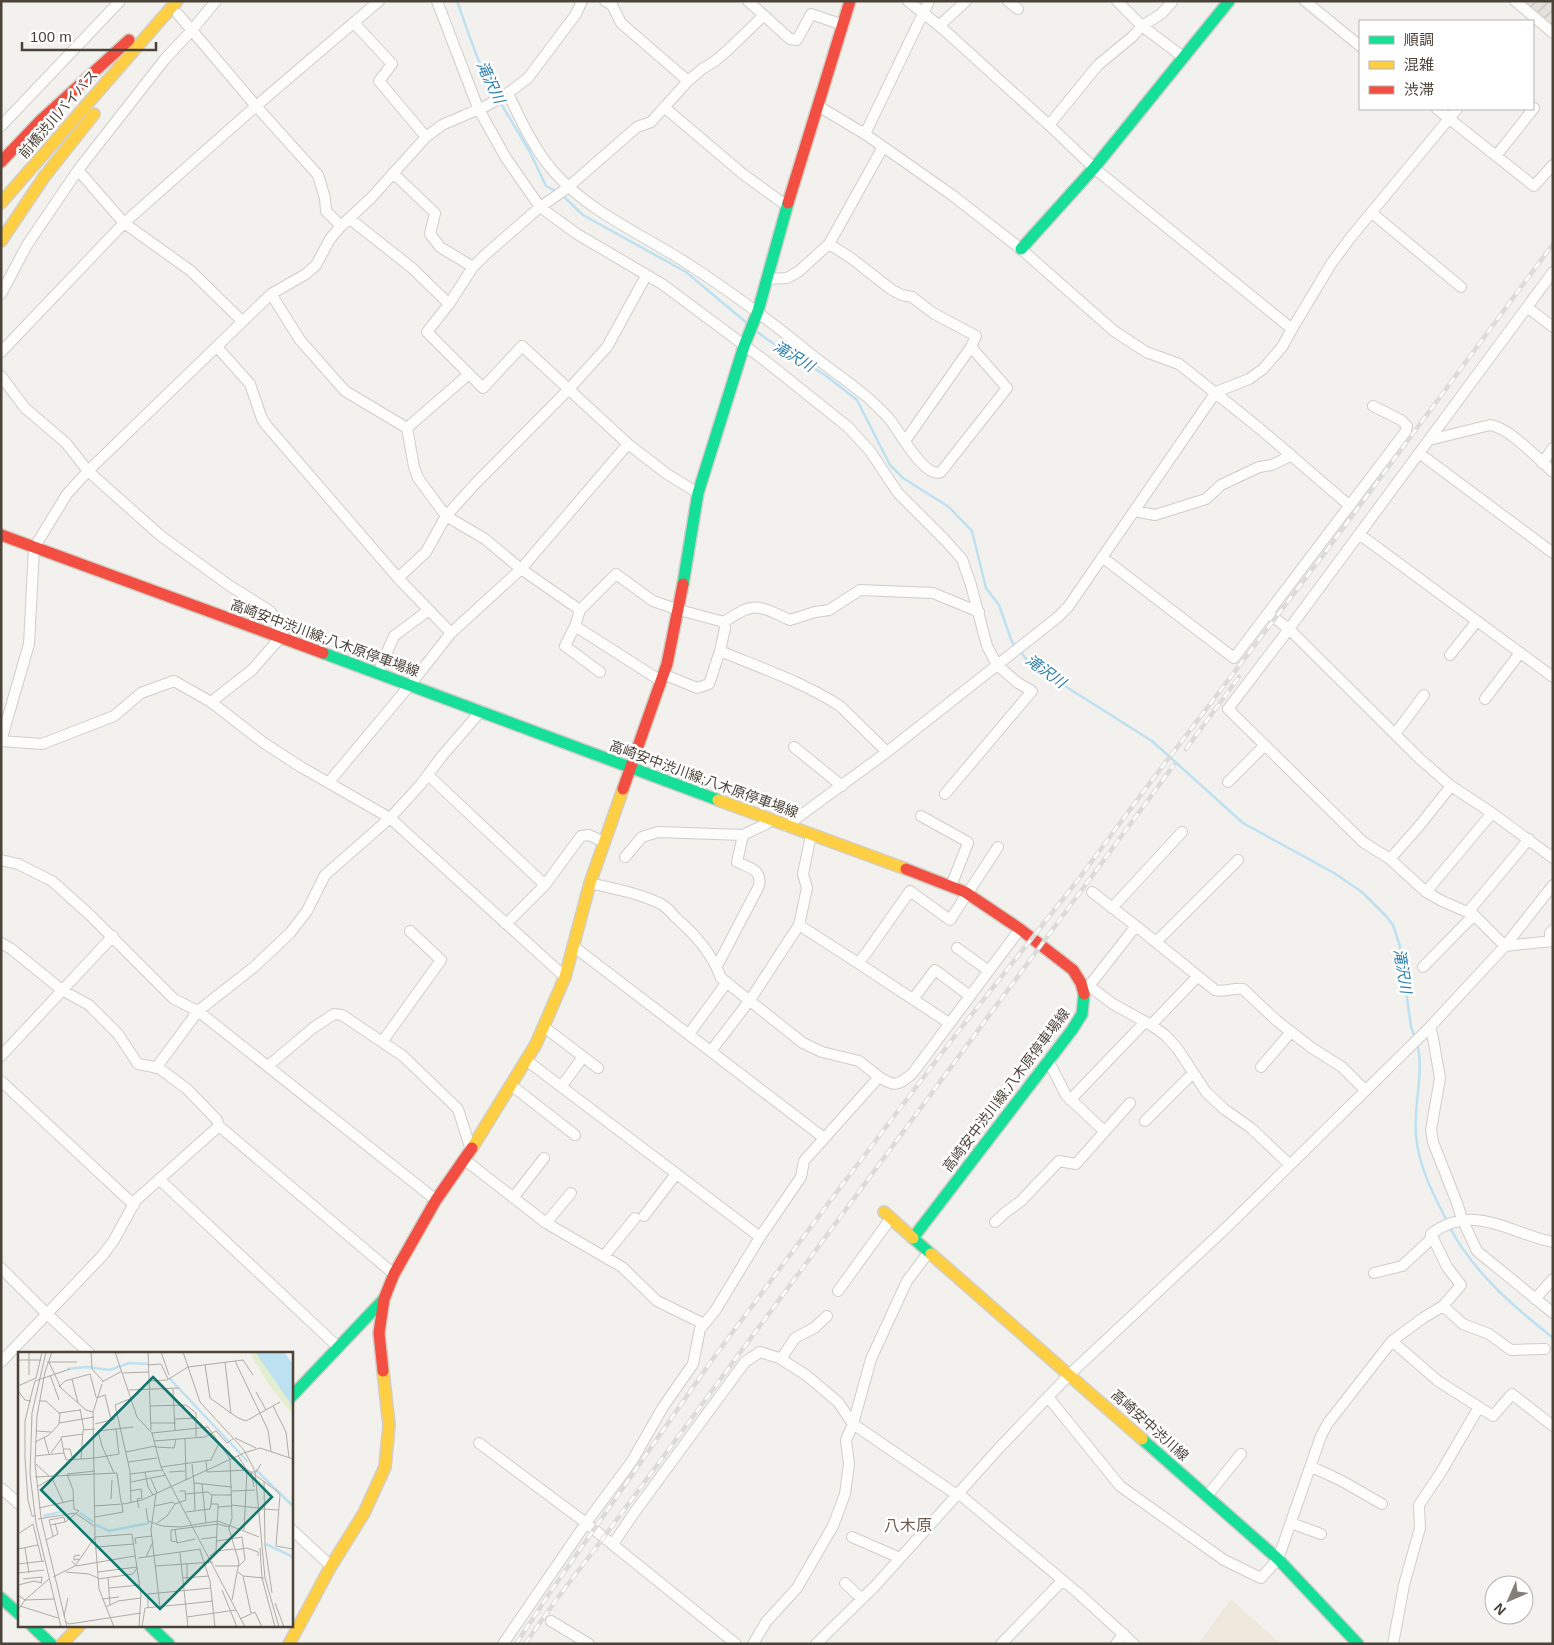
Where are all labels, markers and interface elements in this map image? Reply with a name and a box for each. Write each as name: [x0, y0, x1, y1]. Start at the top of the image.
scale bar: [22, 20, 156, 52]
legend: [1359, 20, 1534, 110]
text: 100 m: [30, 28, 72, 45]
text: 順調: [1404, 31, 1434, 48]
text: 混雑: [1404, 56, 1434, 73]
water label: 滝沢川: [474, 58, 509, 108]
street label: 前橋渋川バイパス: [15, 67, 101, 161]
text: 渋滞: [1404, 81, 1434, 98]
water label: 滝沢川: [770, 337, 819, 376]
street label: 高崎安中渋川線;八木原停車場線: [228, 596, 422, 680]
water label: 滝沢川: [1023, 651, 1071, 692]
street label: 高崎安中渋川線;八木原停車場線: [607, 737, 801, 821]
water label: 滝沢川: [1391, 947, 1415, 997]
street label: 高崎安中渋川線;八木原停車場線: [939, 1005, 1073, 1175]
inset map: [18, 1352, 292, 1628]
street label: 高崎安中渋川線: [1108, 1386, 1192, 1464]
district label: 八木原: [884, 1517, 932, 1534]
north arrow: [1484, 1575, 1534, 1625]
text: N: [1491, 1600, 1509, 1618]

